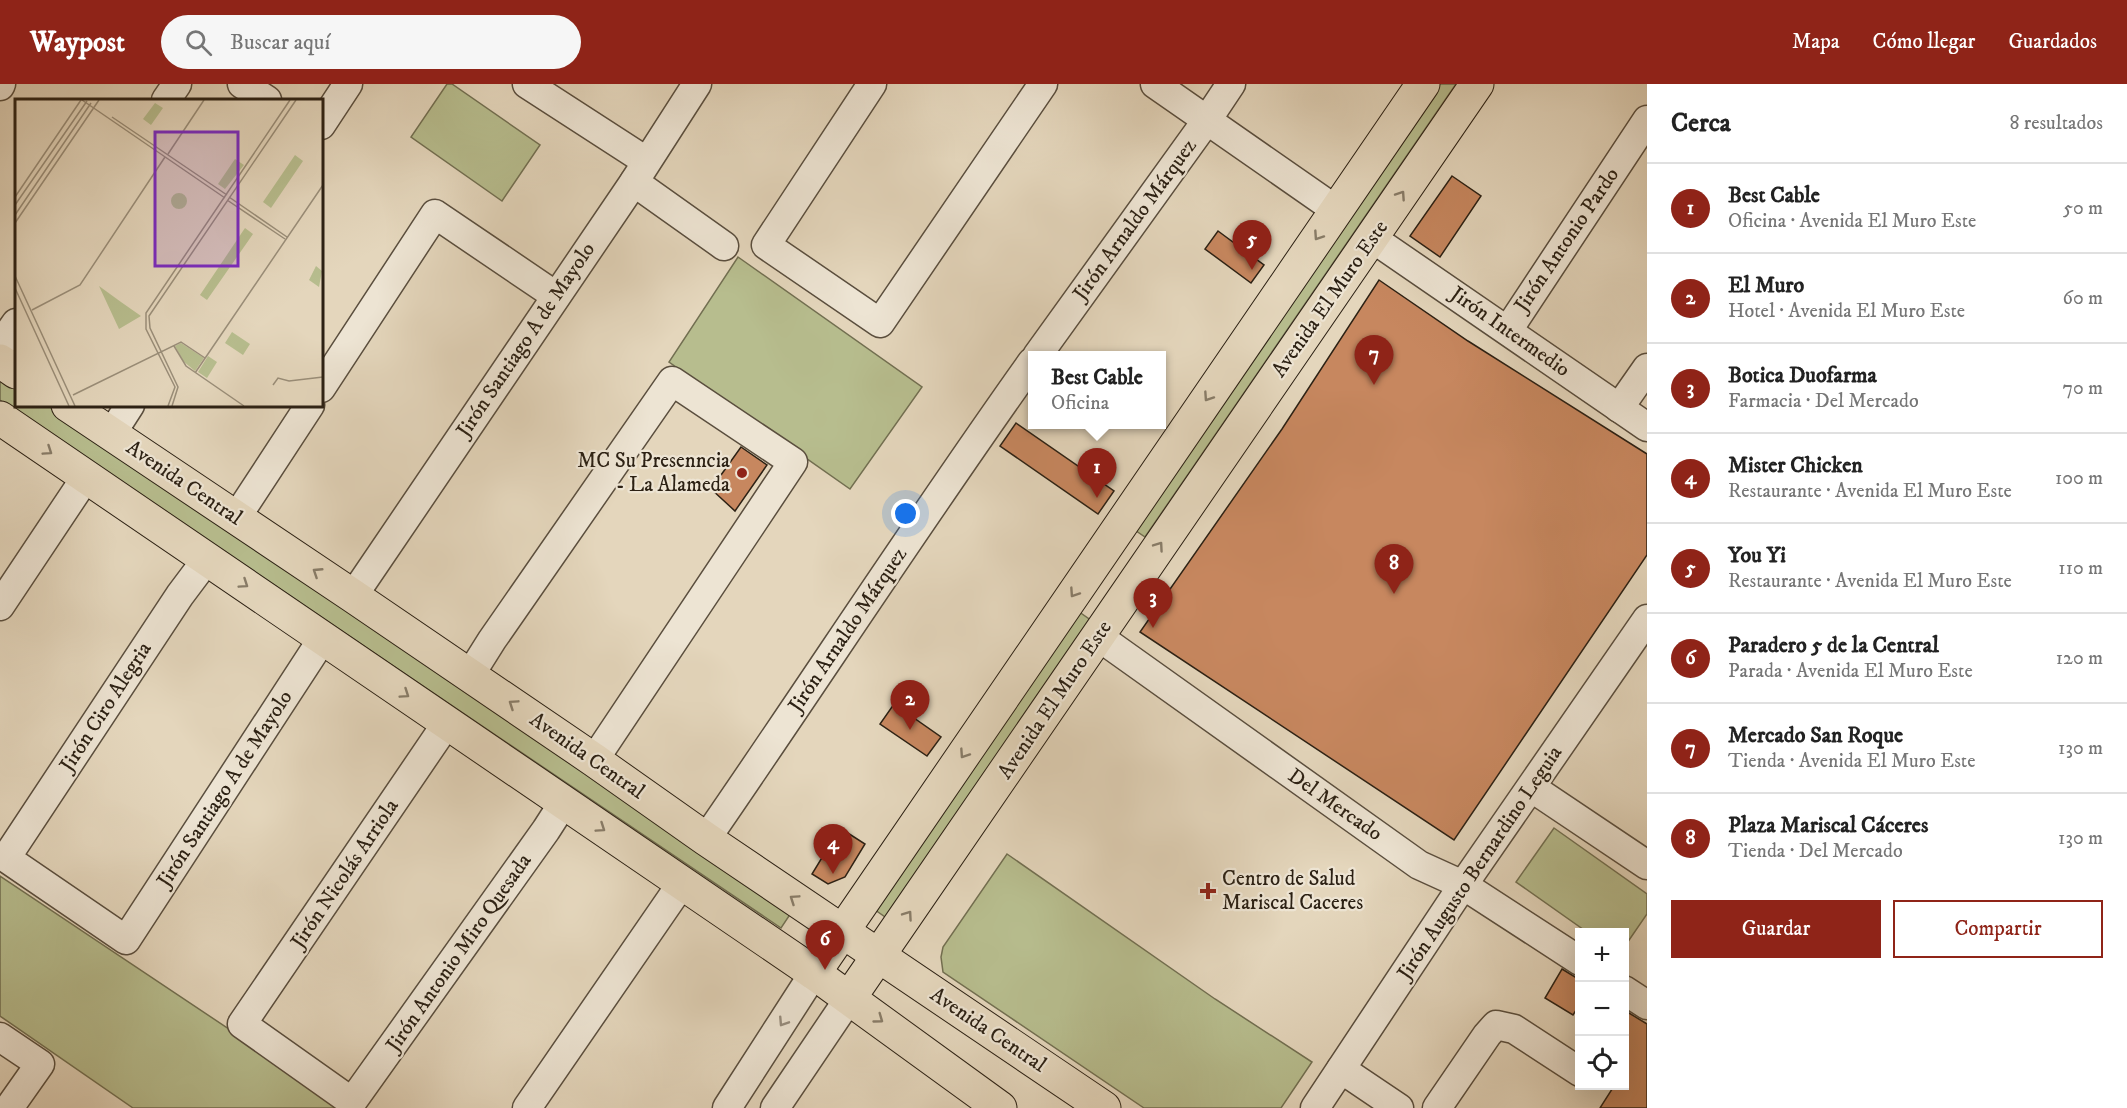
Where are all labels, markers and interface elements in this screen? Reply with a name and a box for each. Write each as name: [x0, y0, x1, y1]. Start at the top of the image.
search box: [161, 15, 581, 69]
text: Waypost: [30, 25, 125, 60]
icon: search: [182, 26, 215, 59]
text: Buscar aquí: [230, 29, 330, 56]
text: Mapa: [1792, 29, 1840, 55]
text: Cómo llegar: [1873, 29, 1975, 55]
text: Guardados: [2008, 29, 2097, 55]
inset map: [15, 99, 322, 406]
text: Cerca: [1671, 107, 1731, 140]
text: 8 resultados: [2009, 111, 2103, 136]
street label: Jirón Arnaldo Márquez: [1066, 134, 1202, 308]
street label: Jirón Antonio Pardo: [1508, 163, 1625, 319]
text: Best Cable: [1728, 182, 1820, 209]
one-way arrow: [1394, 191, 1405, 202]
text: 1: [1687, 196, 1694, 221]
text: 50 m: [2063, 196, 2103, 221]
text: Oficina · Avenida El Muro Este: [1728, 209, 1976, 234]
street label: Avenida El Muro Este: [1266, 215, 1394, 383]
pin: 5: [1232, 220, 1272, 270]
one-way arrow: [1314, 229, 1325, 240]
street label: Jirón Santiago A de Mayolo: [450, 238, 601, 444]
text: El Muro: [1728, 272, 1804, 299]
street label: Jirón Intermedio: [1444, 280, 1575, 383]
text: 2: [1686, 286, 1695, 311]
text: 60 m: [2063, 286, 2103, 311]
text: Hotel · Avenida El Muro Este: [1728, 299, 1965, 324]
pin: 7: [1354, 336, 1394, 385]
popup: [1028, 351, 1166, 429]
text: Botica Duofarma: [1728, 362, 1877, 389]
text: Best Cable: [1051, 364, 1143, 391]
text: 3: [1687, 376, 1694, 401]
text: 70 m: [2062, 376, 2103, 401]
text: Farmacia · Del Mercado: [1728, 389, 1919, 414]
one-way arrow: [1204, 390, 1215, 401]
text: Oficina: [1051, 391, 1109, 416]
street label: Avenida Central: [121, 435, 248, 532]
one-way arrow: [42, 444, 53, 455]
place label: MC Su Presenncia - La Alameda: [577, 448, 730, 498]
pin: 1: [1078, 448, 1116, 498]
text: Mister Chicken: [1728, 452, 1863, 479]
marker: MC Su Presenncia - La Alameda: [735, 466, 749, 480]
text: 4: [1685, 466, 1696, 491]
text: 100 m: [2055, 466, 2103, 491]
text: Restaurante · Avenida El Muro Este: [1728, 479, 2012, 504]
your location: [891, 499, 920, 528]
street label: Jirón Arnaldo Márquez: [782, 542, 913, 719]
one-way arrow: [1152, 542, 1163, 553]
text: You Yi: [1728, 542, 1786, 569]
pin: 8: [1374, 544, 1414, 594]
text: 5: [1686, 556, 1695, 581]
text: 110 m: [2058, 556, 2103, 581]
one-way arrow: [313, 567, 323, 579]
text: Restaurante · Avenida El Muro Este: [1728, 569, 2012, 594]
one-way arrow: [237, 577, 248, 588]
pin: 3: [1134, 578, 1172, 628]
one-way arrow: [1070, 586, 1081, 597]
street label: Avenida El Muro Este: [992, 616, 1118, 784]
text: Paradero 5 de la Central: [1728, 632, 1939, 659]
street label: Jirón Ciro Alegria: [53, 637, 158, 778]
text: 6: [1685, 646, 1696, 671]
text: 120 m: [2056, 646, 2103, 671]
text: Parada · Avenida El Muro Este: [1728, 659, 1973, 684]
pin: 2: [890, 680, 930, 730]
street label: Jirón Santiago A de Mayolo: [150, 686, 298, 894]
one-way arrow: [399, 687, 410, 698]
one-way arrow: [509, 700, 519, 712]
street label: Avenida Central: [524, 707, 650, 806]
text: Mercado San Roque: [1728, 722, 1903, 749]
text: 7: [1685, 736, 1696, 761]
text: 130 m: [2058, 736, 2103, 761]
street label: Jirón Augusto Bernardino Leguia: [1391, 741, 1568, 987]
one-way arrow: [960, 747, 971, 758]
text: Tienda · Avenida El Muro Este: [1728, 749, 1976, 774]
street label: Del Mercado: [1283, 763, 1387, 847]
street label: Jirón Nicolás Arriola: [284, 794, 405, 955]
text: Plaza Mariscal Cáceres: [1728, 812, 1928, 839]
one-way arrow: [594, 821, 605, 832]
pin: 4: [814, 824, 852, 874]
text: 8: [1685, 826, 1696, 851]
text: 130 m: [2058, 826, 2103, 851]
text: Tienda · Del Mercado: [1728, 839, 1903, 864]
street label: Jirón Antonio Miro Quesada: [380, 849, 537, 1059]
place label: Centro de Salud Mariscal Caceres: [1222, 866, 1363, 916]
marker: Centro de Salud Mariscal Caceres: [1199, 882, 1217, 900]
one-way arrow: [790, 895, 801, 906]
button: Guardar: [1671, 900, 1881, 958]
button: Compartir: [1893, 900, 2103, 958]
one-way arrow: [900, 911, 911, 922]
pin: 6: [806, 920, 844, 970]
map controls: [1575, 928, 1629, 1090]
button: +: [1575, 928, 1629, 982]
street label: Avenida Central: [925, 982, 1052, 1079]
button: −: [1575, 982, 1629, 1036]
one-way arrow: [873, 1012, 884, 1023]
one-way arrow: [778, 1016, 790, 1026]
button: locate: [1575, 1036, 1629, 1090]

